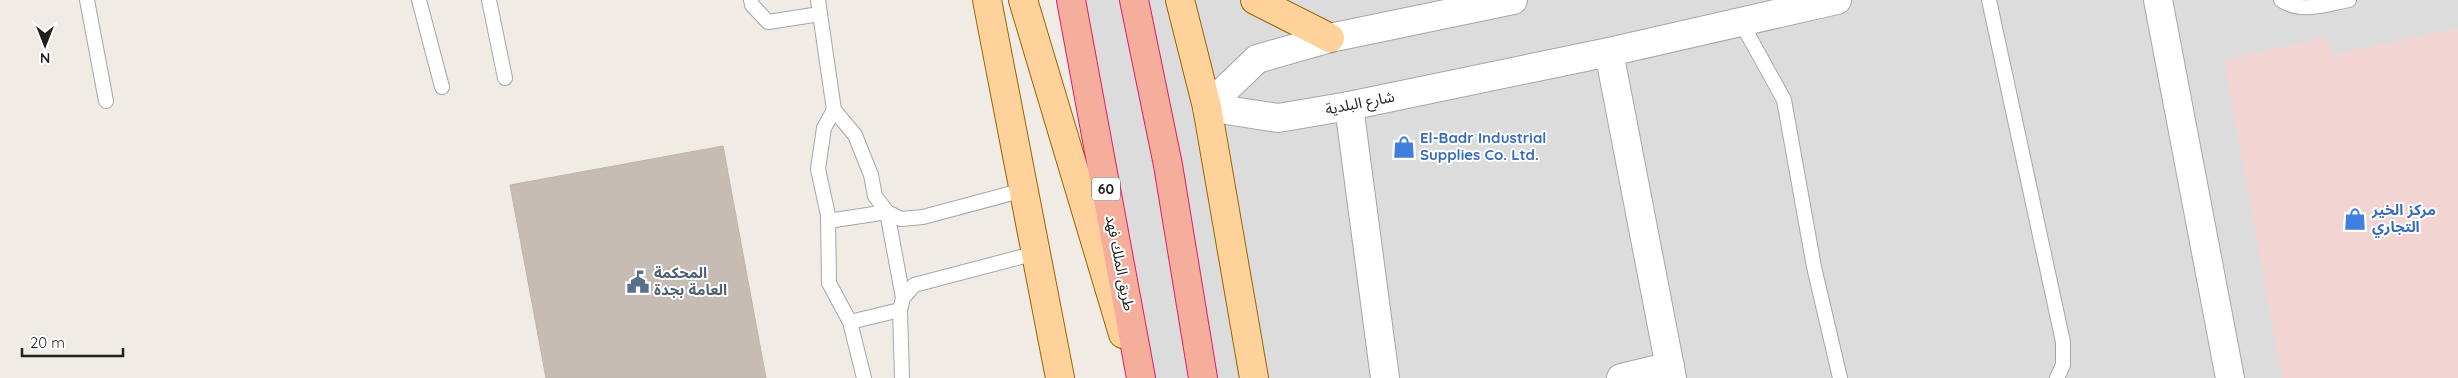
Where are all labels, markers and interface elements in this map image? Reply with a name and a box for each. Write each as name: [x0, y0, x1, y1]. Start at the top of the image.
north arrow: [20, 20, 70, 70]
text: N: [40, 49, 50, 67]
street label: شارع البلدية: [1324, 86, 1397, 121]
place label: El-Badr Industrial Supplies Co. Ltd.: [1420, 128, 1546, 164]
shop icon: El-Badr Industrial Supplies Co. Ltd.: [1391, 134, 1417, 160]
road number: 60: [1092, 178, 1120, 200]
place label: مركز الخير التجاري: [2371, 200, 2436, 238]
shop icon: مركز الخير التجاري: [2342, 206, 2368, 232]
street label: طريق الملك فهد: [1101, 213, 1139, 313]
place label: المحكمة العامة بجدة: [654, 263, 727, 299]
public building icon: المحكمة العامة بجدة: [625, 269, 651, 295]
scale bar: [22, 326, 124, 358]
text: 20 m: [30, 333, 65, 352]

